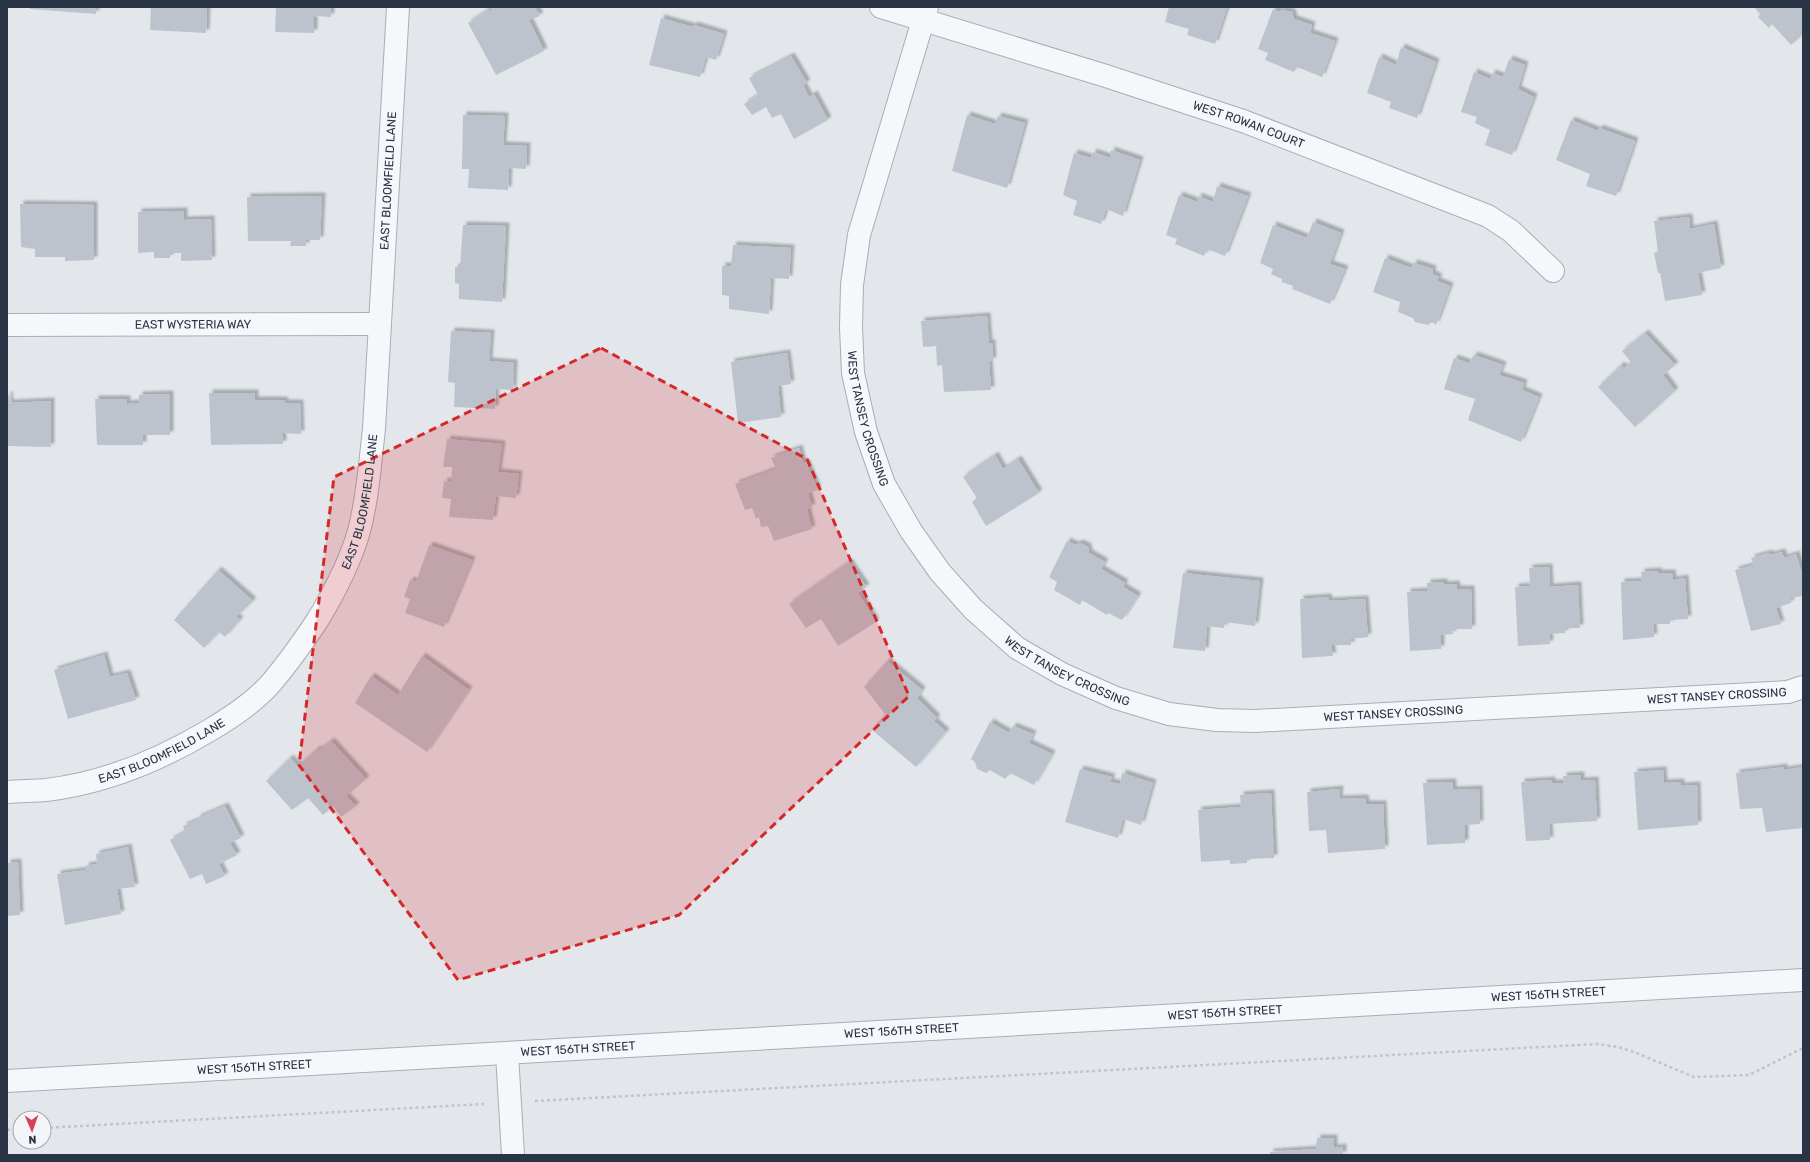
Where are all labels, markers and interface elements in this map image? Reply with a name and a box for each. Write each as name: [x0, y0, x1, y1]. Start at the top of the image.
street label: WEST ROWAN COURT: [1191, 98, 1306, 151]
street label: EAST BLOOMFIELD LANE: [377, 111, 399, 250]
street label: EAST WYSTERIA WAY: [135, 317, 252, 332]
street label: WEST TANSEY CROSSING: [845, 350, 891, 488]
street label: EAST BLOOMFIELD LANE: [339, 433, 380, 572]
street label: WEST TANSEY CROSSING: [1001, 633, 1132, 709]
street label: WEST TANSEY CROSSING: [1647, 685, 1787, 707]
street label: WEST TANSEY CROSSING: [1323, 703, 1463, 724]
street label: EAST BLOOMFIELD LANE: [97, 716, 228, 786]
street label: WEST 156TH STREET: [1491, 984, 1606, 1005]
street label: WEST 156TH STREET: [1167, 1002, 1283, 1023]
street label: WEST 156TH STREET: [844, 1020, 959, 1041]
street label: WEST 156TH STREET: [520, 1039, 636, 1059]
street label: WEST 156TH STREET: [197, 1057, 313, 1077]
north arrow: [12, 1110, 52, 1150]
text: N: [28, 1133, 37, 1146]

